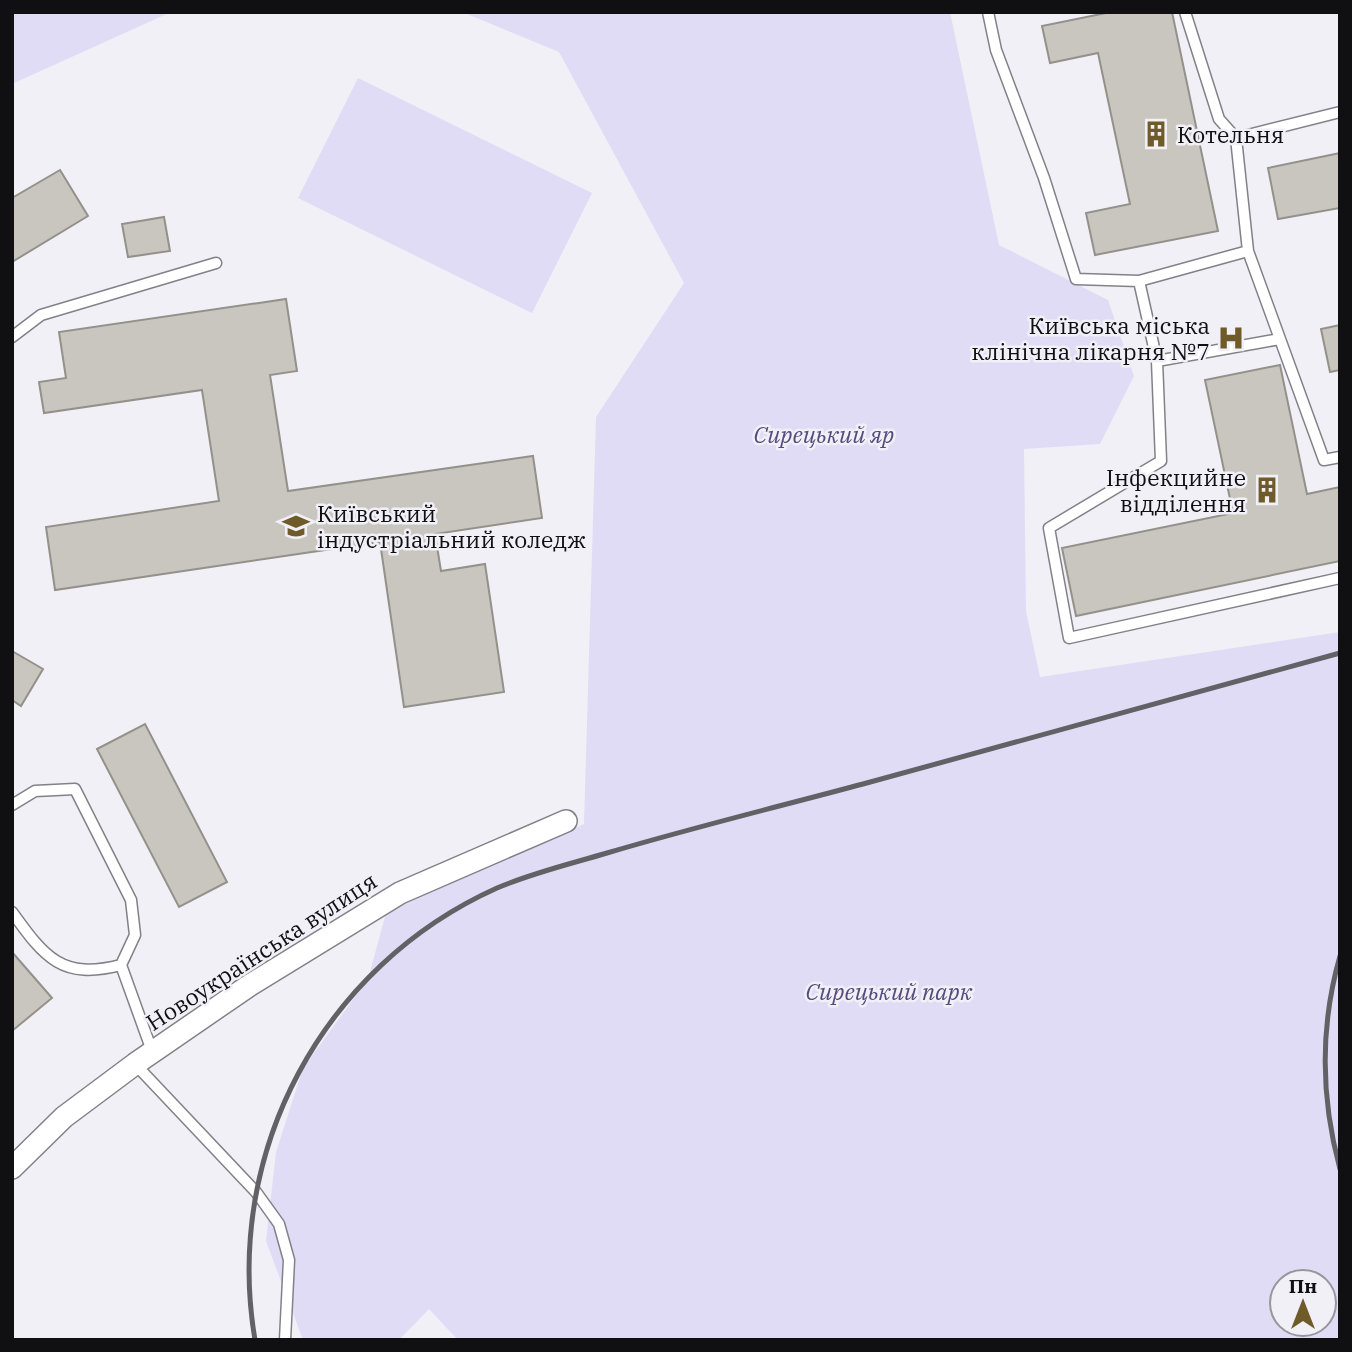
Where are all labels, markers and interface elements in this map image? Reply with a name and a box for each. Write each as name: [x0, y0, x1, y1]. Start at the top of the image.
building icon: Котельня: [1141, 119, 1171, 149]
place label: Котельня: [1177, 119, 1284, 149]
place label: Київська міська клінічна лікарня №7: [971, 310, 1210, 366]
hospital icon: Київська міська клінічна лікарня №7: [1216, 323, 1246, 353]
park label: Сирецький яр: [754, 419, 894, 449]
place label: Інфекцийне відділення: [1106, 462, 1246, 518]
building icon: Інфекцийне відділення: [1252, 475, 1282, 505]
place label: Київський індустріальний коледж: [317, 498, 586, 554]
school or university icon: Київський індустріальний коледж: [281, 511, 311, 541]
street label: Новоукраїнська вулиця: [140, 865, 382, 1037]
park label: Сирецький парк: [806, 976, 973, 1006]
north arrow: [1268, 1268, 1338, 1338]
text: Пн: [1289, 1274, 1317, 1298]

